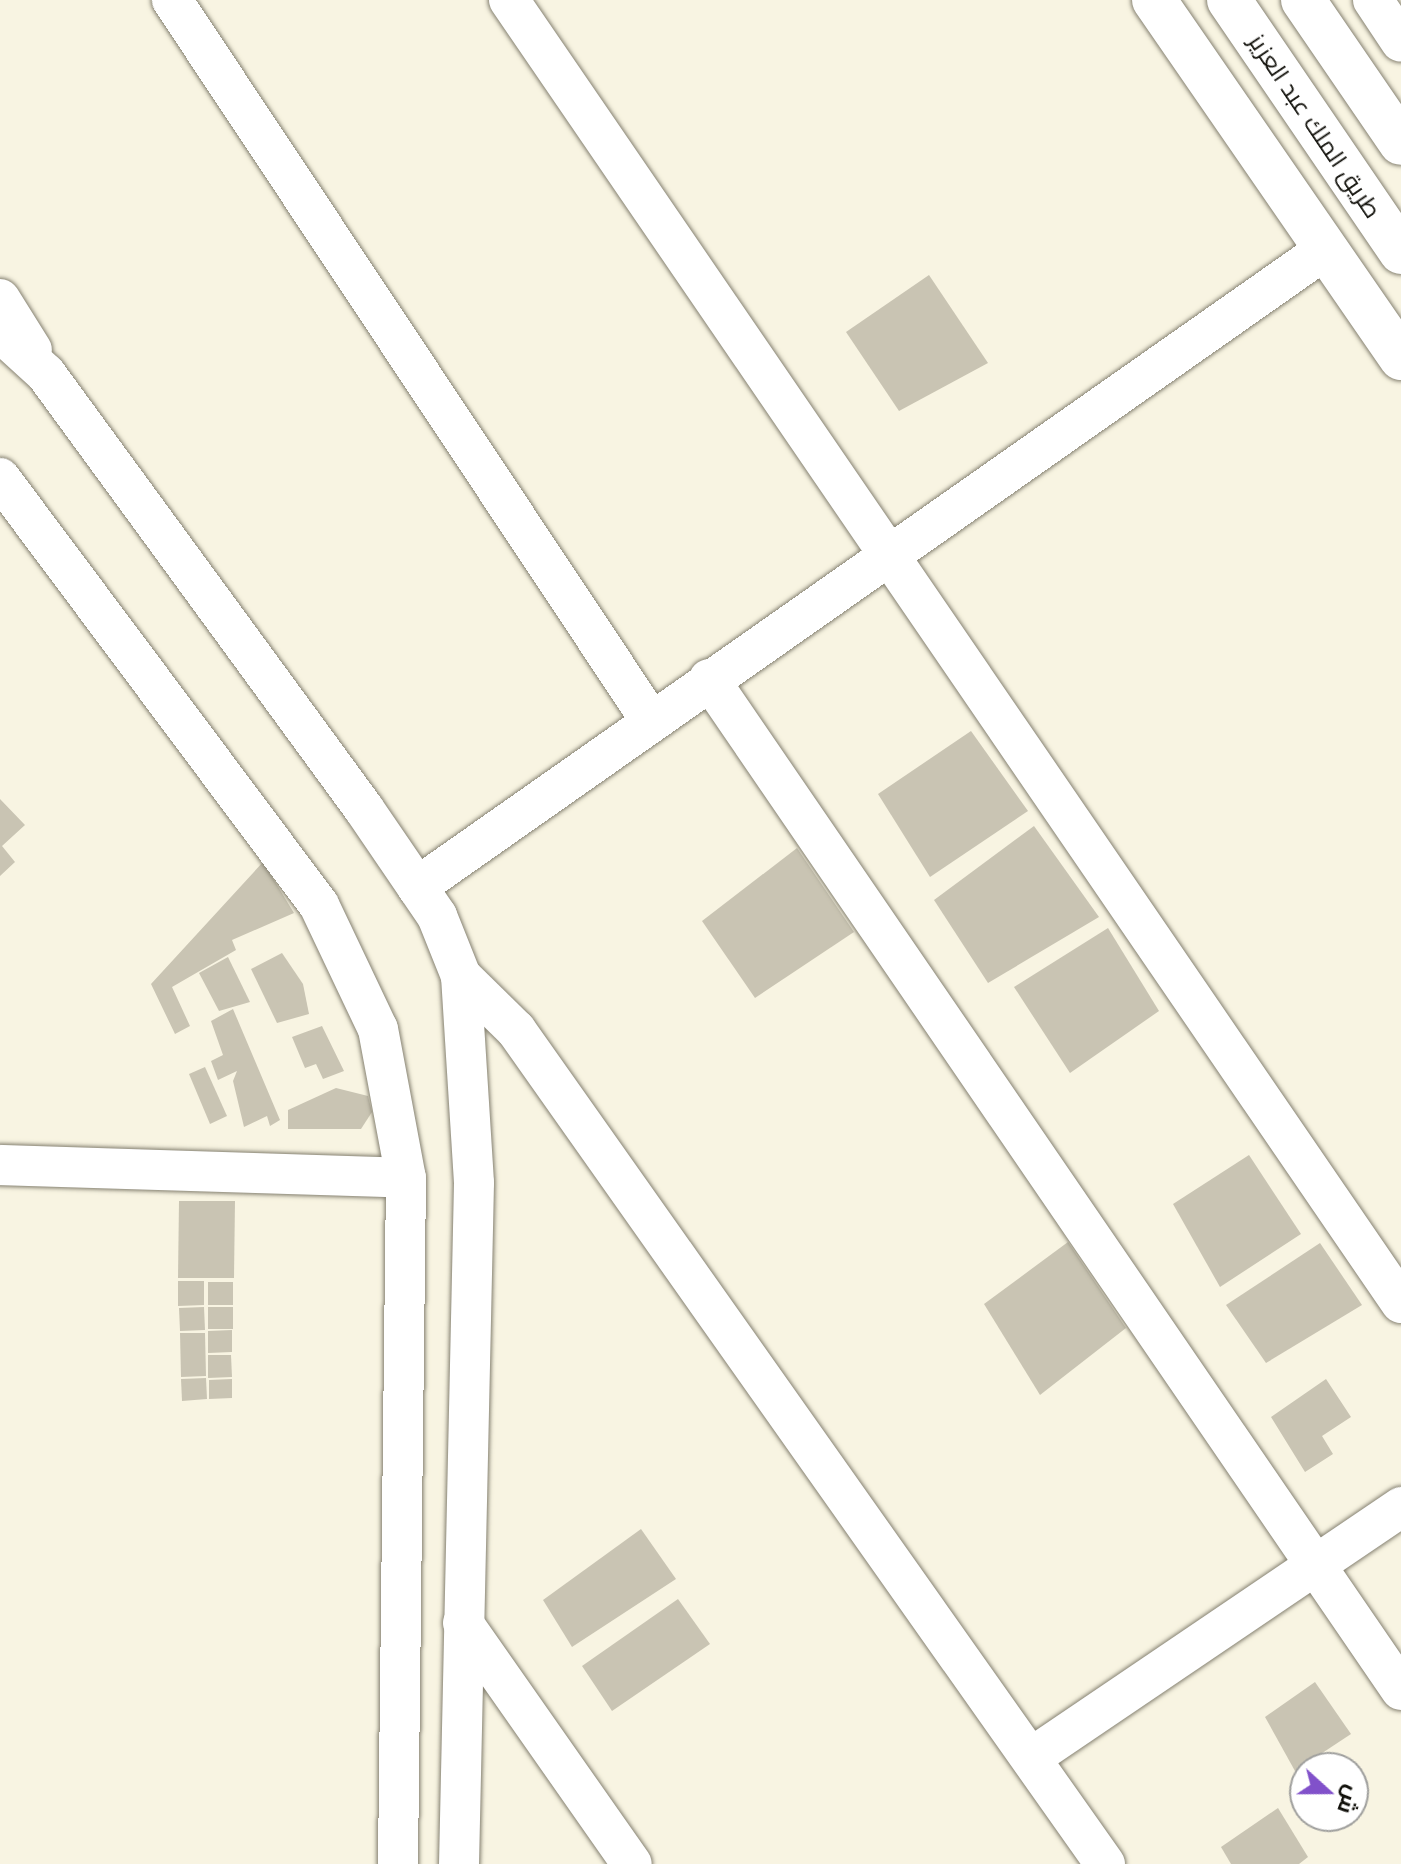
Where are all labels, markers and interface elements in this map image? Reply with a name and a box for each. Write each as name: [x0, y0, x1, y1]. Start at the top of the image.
street label: طريق الملك عبد العزيز: [1243, 28, 1387, 224]
north arrow: [1289, 1752, 1369, 1832]
text: ش: [1331, 1782, 1368, 1818]

